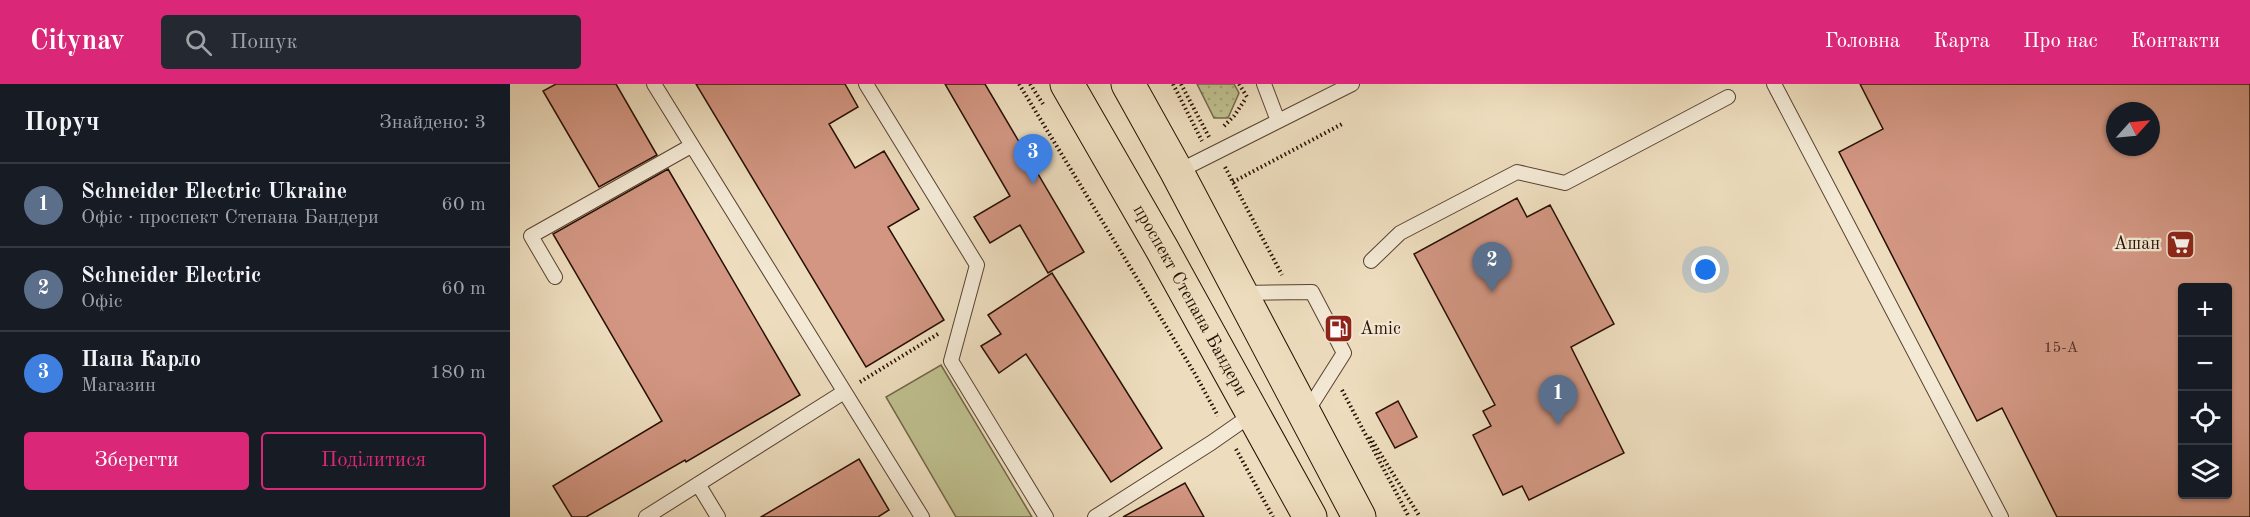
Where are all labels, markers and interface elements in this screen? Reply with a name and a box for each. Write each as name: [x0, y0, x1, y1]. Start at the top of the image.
search box: [161, 15, 581, 69]
icon: search: [182, 26, 215, 59]
text: Citynav: [30, 28, 125, 56]
text: Пошук: [230, 31, 298, 53]
text: Головна: [1825, 31, 1900, 52]
text: Карта: [1933, 31, 1990, 52]
text: Про нас: [2023, 31, 2098, 52]
text: Контакти: [2131, 31, 2220, 52]
north arrow: [2106, 102, 2160, 156]
text: Поруч: [24, 110, 100, 136]
text: Знайдено: 3: [379, 113, 486, 133]
pin: 3: [1014, 135, 1052, 184]
text: Schneider Electric Ukraine: [81, 181, 347, 203]
text: 1: [38, 195, 49, 215]
text: 60 m: [441, 195, 486, 215]
street label: проспект Степана Бандери: [1130, 202, 1250, 399]
text: Офіс · проспект Степана Бандери: [81, 208, 379, 228]
supermarket icon: Ашан: [2165, 228, 2197, 260]
place label: Ашан: [2114, 235, 2160, 253]
pin: 2: [1472, 242, 1512, 292]
your location: [1691, 255, 1720, 284]
text: Schneider Electric: [81, 265, 261, 287]
text: 2: [38, 279, 49, 299]
text: 60 m: [441, 279, 486, 299]
map controls: [2178, 283, 2232, 499]
button: +: [2178, 283, 2232, 337]
text: Офіс: [81, 292, 122, 312]
fuel station icon: Amic: [1323, 313, 1355, 345]
place label: Amic: [1360, 320, 1401, 338]
button: −: [2178, 337, 2232, 391]
house number: 15-А: [2044, 341, 2079, 356]
text: Папа Карло: [81, 349, 201, 371]
text: 3: [38, 363, 49, 383]
text: 180 m: [430, 363, 486, 383]
text: Магазин: [81, 376, 156, 396]
pin: 1: [1538, 376, 1578, 425]
button: locate: [2178, 391, 2232, 445]
button: Зберегти: [24, 432, 249, 490]
button: Поділитися: [261, 432, 486, 490]
button: layers: [2178, 445, 2232, 499]

